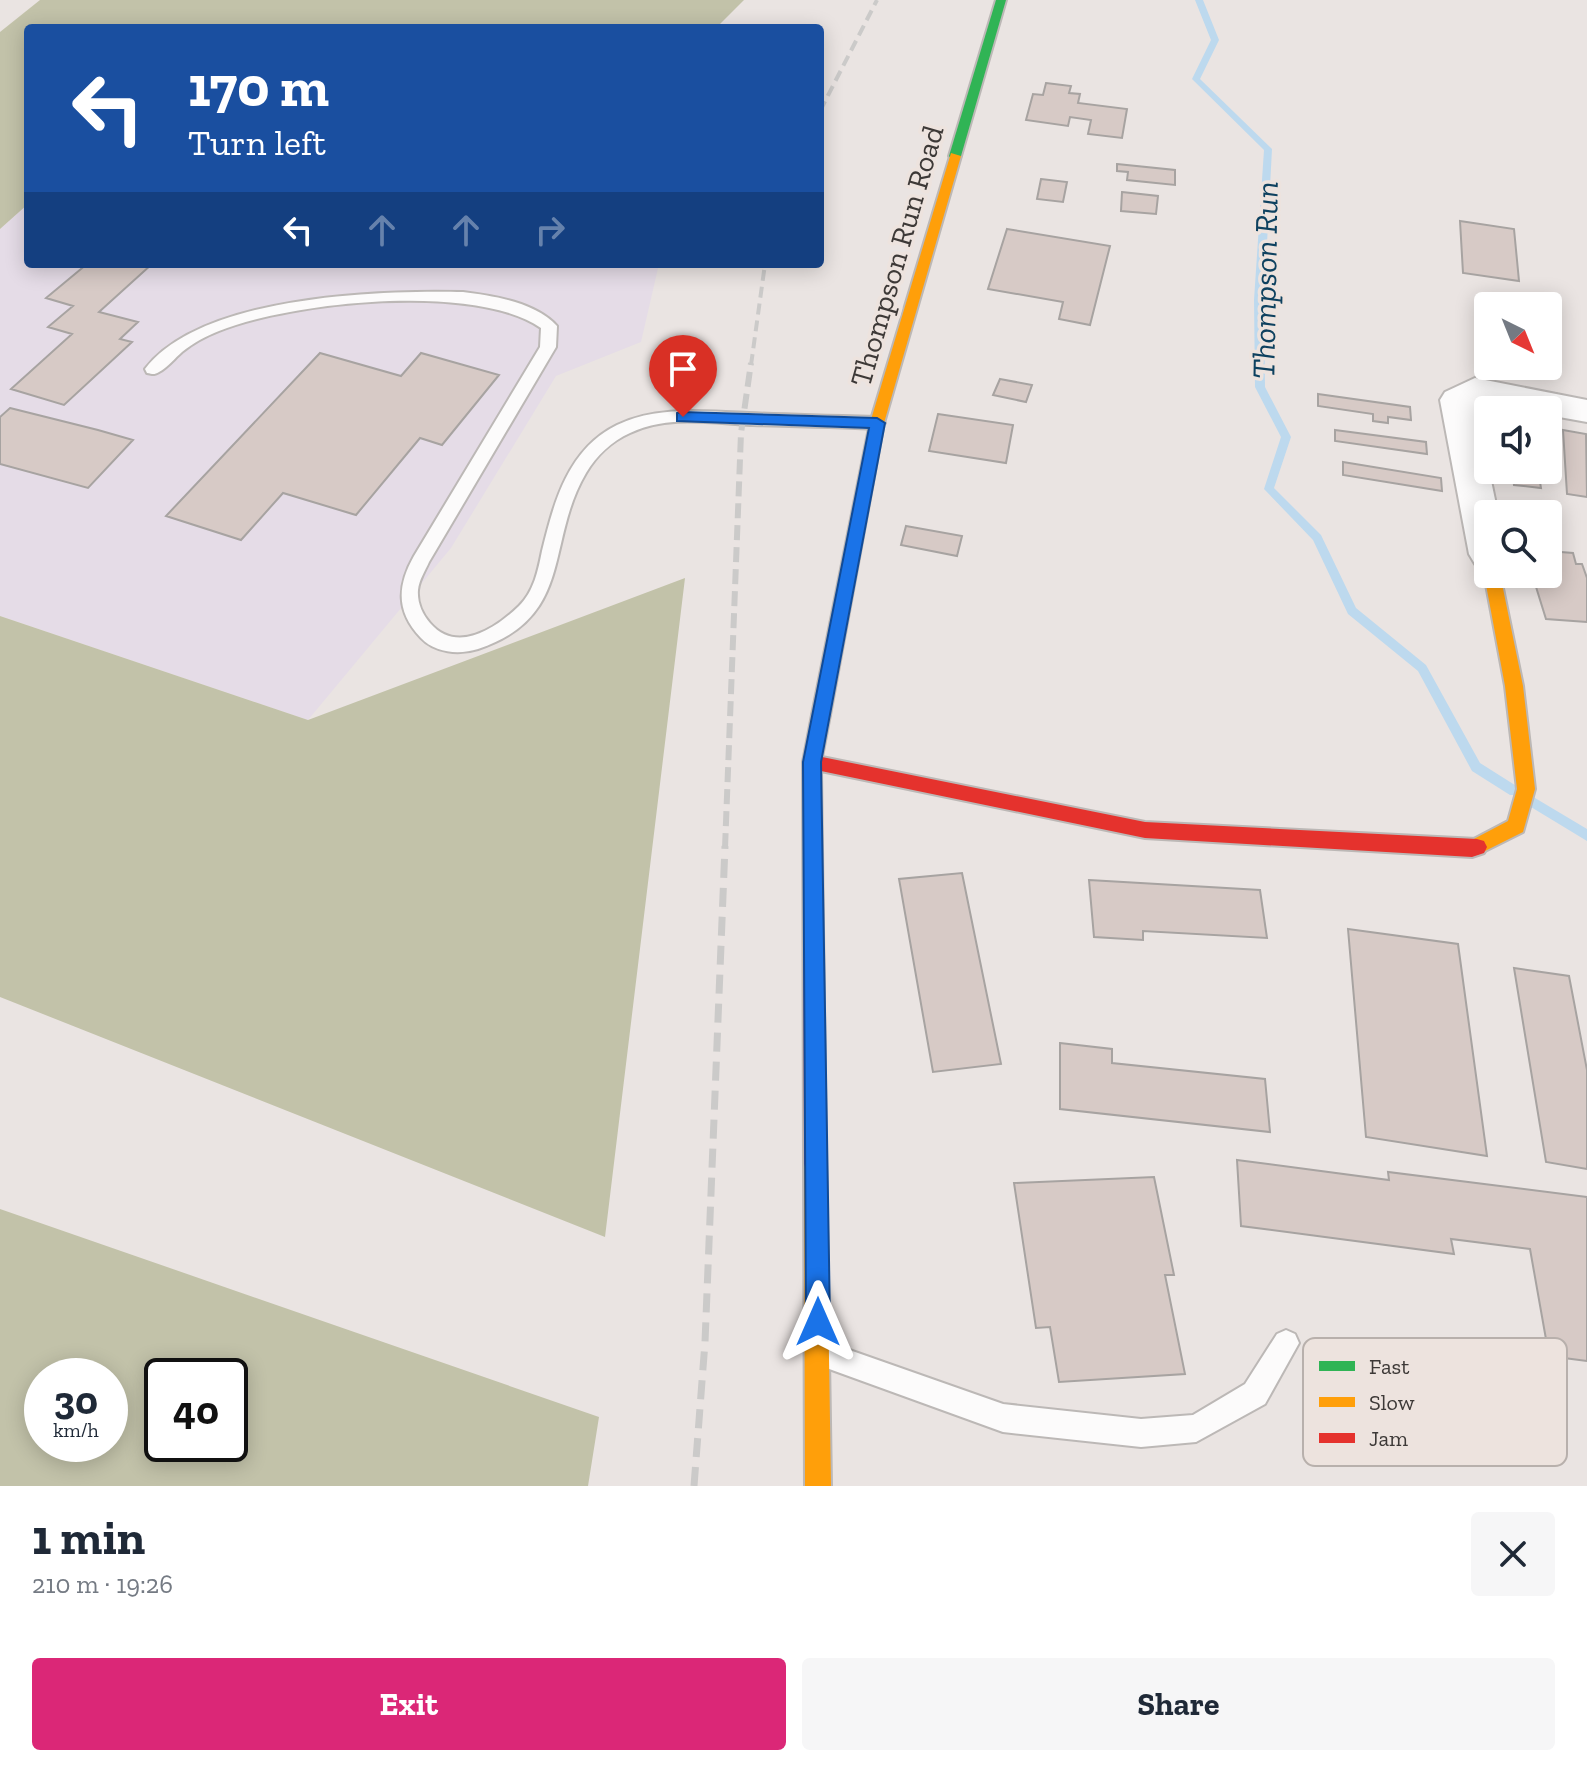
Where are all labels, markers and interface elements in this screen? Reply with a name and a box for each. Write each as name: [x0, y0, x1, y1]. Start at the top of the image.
text: 170 m: [188, 53, 329, 120]
icon: left: [56, 56, 160, 160]
text: Turn left: [188, 121, 326, 164]
street label: Thompson Run Road: [843, 121, 952, 391]
water label: Thompson Run: [1244, 181, 1286, 379]
icon: left: [276, 208, 320, 252]
icon: ahead: [360, 208, 404, 252]
icon: ahead: [444, 208, 488, 252]
icon: right: [528, 208, 572, 252]
north arrow: [1474, 292, 1562, 380]
map controls: [1474, 292, 1562, 588]
pin: [649, 335, 717, 417]
icon: arrive: [661, 347, 705, 391]
button: sound: [1474, 396, 1562, 484]
button: search: [1474, 500, 1562, 588]
position arrow: [776, 1280, 860, 1364]
legend: [1303, 1338, 1567, 1466]
text: Fast: [1369, 1353, 1410, 1380]
speed limit sign: 40: [144, 1358, 248, 1462]
text: 30: [54, 1376, 98, 1424]
text: Slow: [1369, 1389, 1415, 1416]
text: km/h: [53, 1418, 99, 1442]
text: Jam: [1369, 1425, 1408, 1452]
text: 1 min: [32, 1509, 145, 1566]
button: close: [1471, 1512, 1555, 1596]
text: 210 m · 19:26: [32, 1568, 173, 1600]
button: Exit: [32, 1658, 786, 1750]
button: Share: [802, 1658, 1555, 1750]

